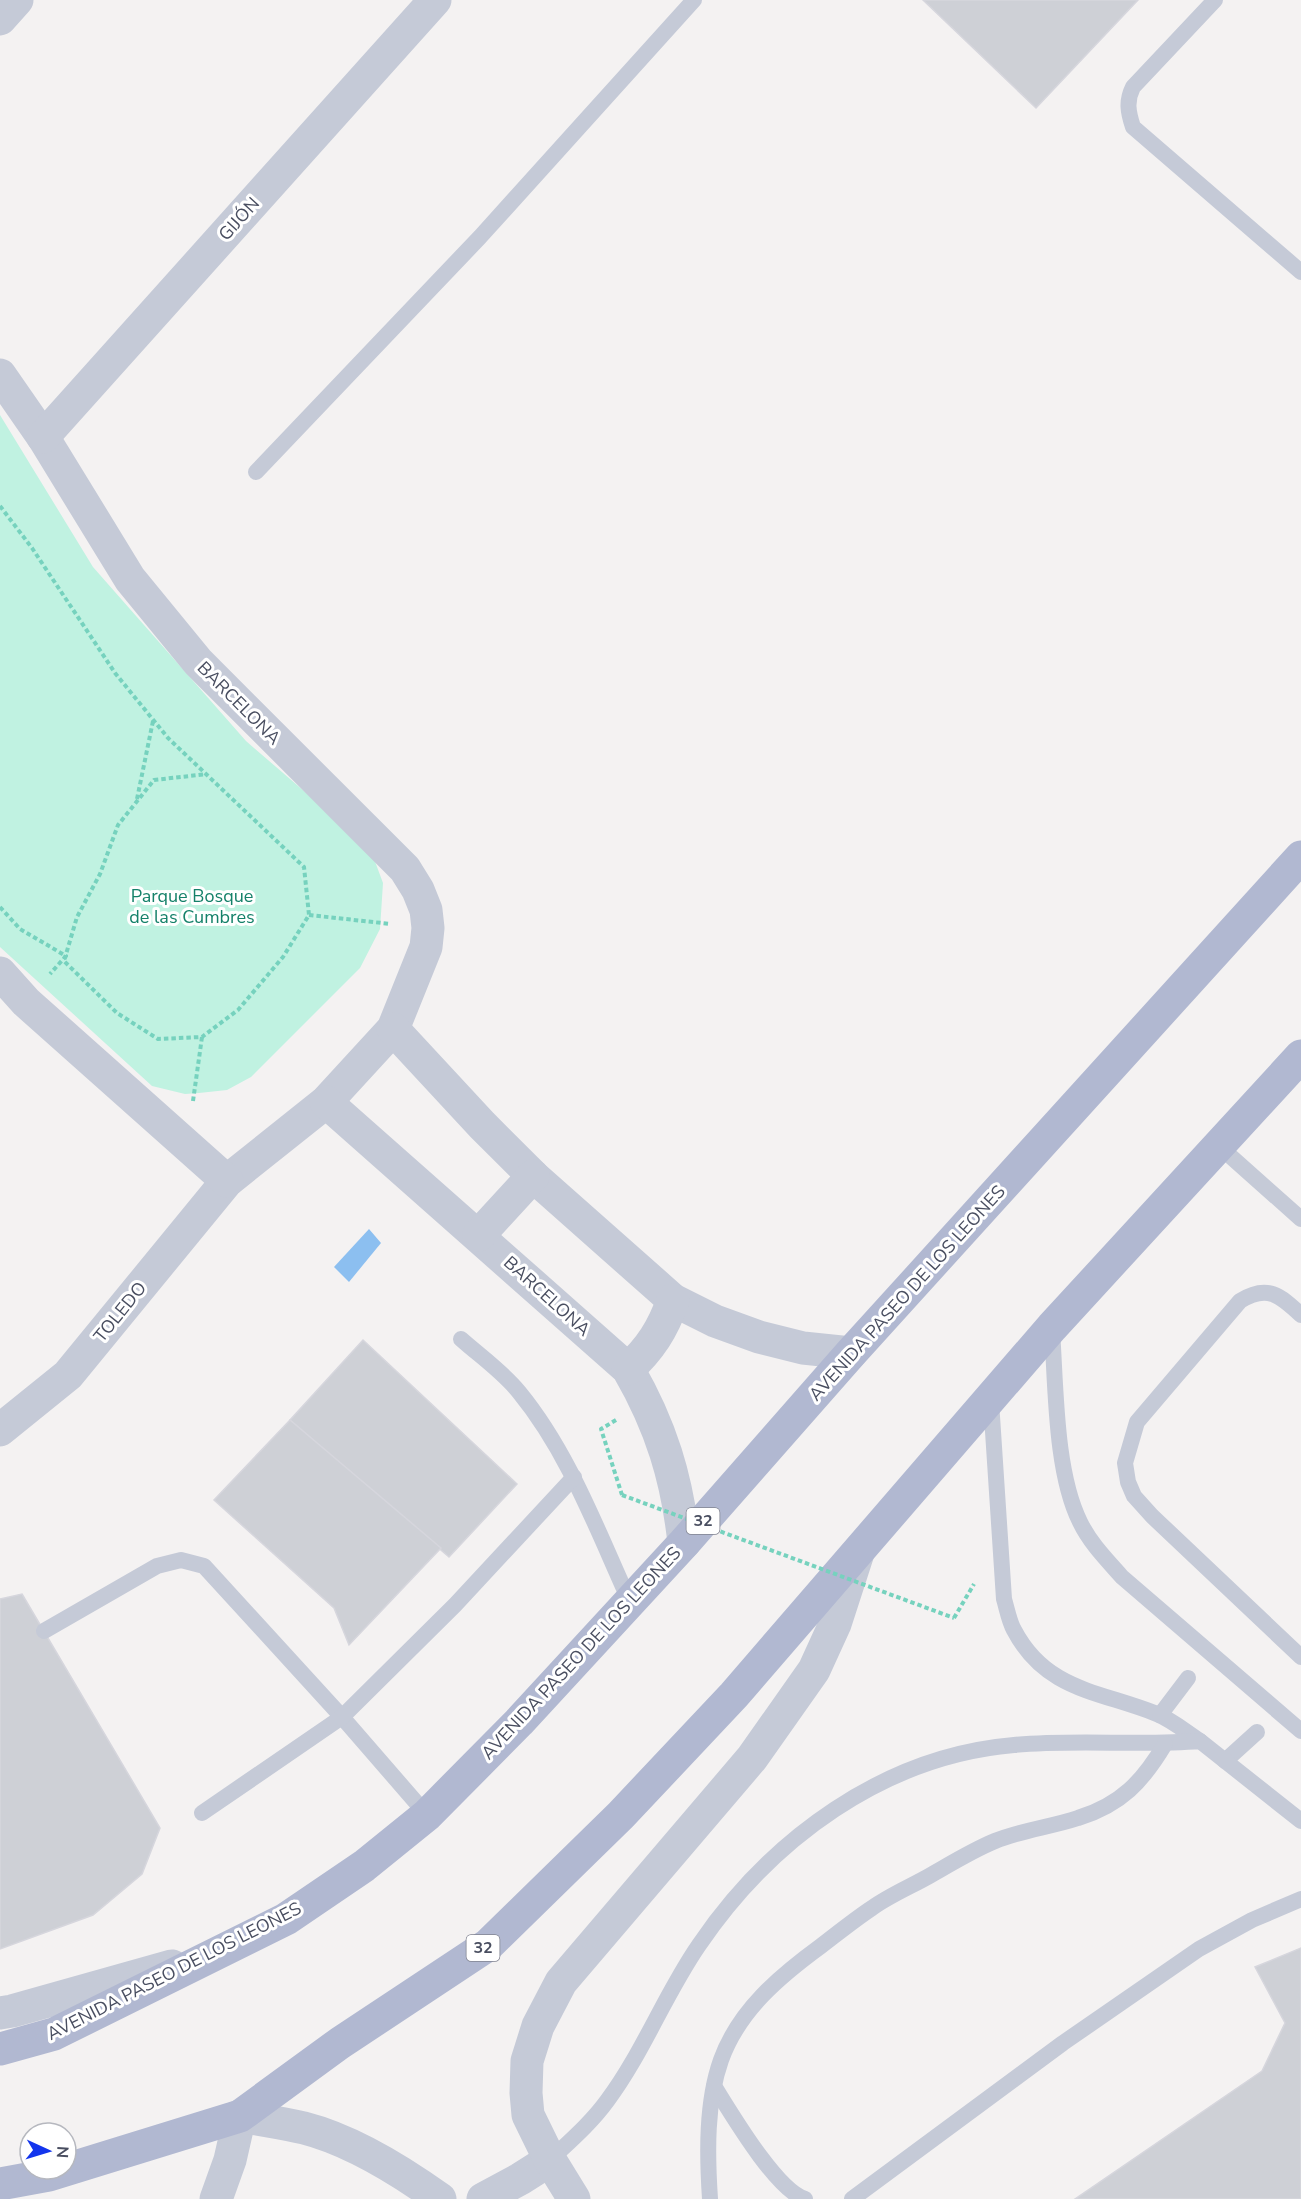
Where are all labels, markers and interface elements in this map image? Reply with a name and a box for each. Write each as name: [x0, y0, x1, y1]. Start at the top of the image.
street label: GIJÓN: [213, 192, 265, 246]
street label: BARCELONA: [192, 656, 286, 750]
park label: Parque Bosque de las Cumbres: [129, 884, 255, 929]
street label: AVENIDA PASEO DE LOS LEONES: [803, 1180, 1011, 1406]
street label: BARCELONA: [498, 1251, 596, 1341]
street label: TOLEDO: [88, 1277, 152, 1347]
road number: 32: [686, 1508, 720, 1534]
street label: AVENIDA PASEO DE LOS LEONES: [476, 1541, 686, 1765]
street label: AVENIDA PASEO DE LOS LEONES: [43, 1896, 305, 2046]
road number: 32: [466, 1935, 500, 1961]
north arrow: [18, 2121, 78, 2181]
text: N: [51, 2145, 73, 2159]

